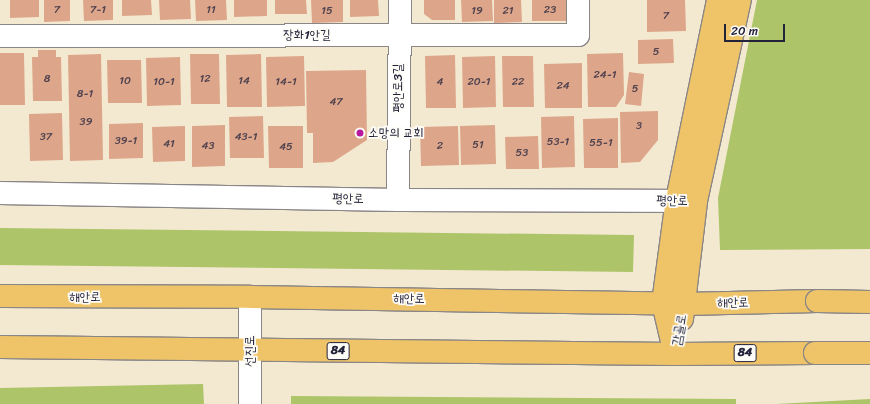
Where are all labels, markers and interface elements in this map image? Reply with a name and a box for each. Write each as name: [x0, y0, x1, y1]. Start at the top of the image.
house number: 7: [54, 3, 60, 17]
house number: 7-1: [90, 3, 106, 17]
house number: 11: [206, 3, 216, 17]
house number: 23: [544, 3, 556, 17]
house number: 15: [321, 4, 333, 18]
house number: 19: [471, 4, 483, 18]
house number: 21: [502, 4, 514, 18]
house number: 7: [663, 9, 669, 23]
scale bar: [726, 16, 787, 42]
text: 20 m: [731, 20, 758, 42]
street label: 장화1안길: [283, 27, 331, 43]
house number: 5: [653, 45, 659, 59]
street label: 평안로3길: [390, 64, 406, 112]
house number: 24-1: [593, 68, 617, 82]
house number: 8: [44, 72, 50, 86]
house number: 12: [199, 72, 211, 86]
house number: 10: [119, 74, 131, 88]
house number: 14: [238, 74, 250, 88]
house number: 10-1: [153, 75, 175, 89]
house number: 14-1: [275, 75, 297, 89]
house number: 4: [437, 75, 443, 89]
house number: 20-1: [467, 75, 491, 89]
house number: 22: [512, 75, 524, 89]
house number: 24: [556, 79, 570, 93]
house number: 5: [632, 82, 638, 96]
house number: 8-1: [77, 87, 93, 101]
house number: 47: [329, 95, 343, 109]
house number: 39: [80, 115, 92, 129]
house number: 3: [636, 119, 642, 133]
place label: 소망의 교회: [368, 125, 424, 141]
marker: 소망의 교회: [355, 128, 365, 138]
house number: 37: [40, 130, 52, 144]
house number: 43-1: [235, 130, 257, 144]
house number: 39-1: [115, 134, 137, 148]
house number: 53-1: [547, 135, 569, 149]
house number: 55-1: [589, 136, 613, 150]
house number: 41: [163, 137, 175, 151]
house number: 51: [472, 138, 484, 152]
house number: 43: [202, 139, 214, 153]
house number: 2: [437, 139, 443, 153]
house number: 45: [279, 140, 293, 154]
house number: 53: [516, 146, 528, 160]
street label: 평안로: [332, 191, 364, 207]
street label: 평안로: [656, 193, 688, 209]
street label: 해안로: [69, 289, 101, 305]
street label: 해안로: [393, 291, 425, 307]
street label: 해안로: [717, 295, 749, 311]
street label: 감골로: [670, 313, 690, 347]
street label: 선진로: [242, 335, 258, 367]
road number: 84: [326, 341, 350, 361]
road number: 84: [733, 343, 757, 363]

